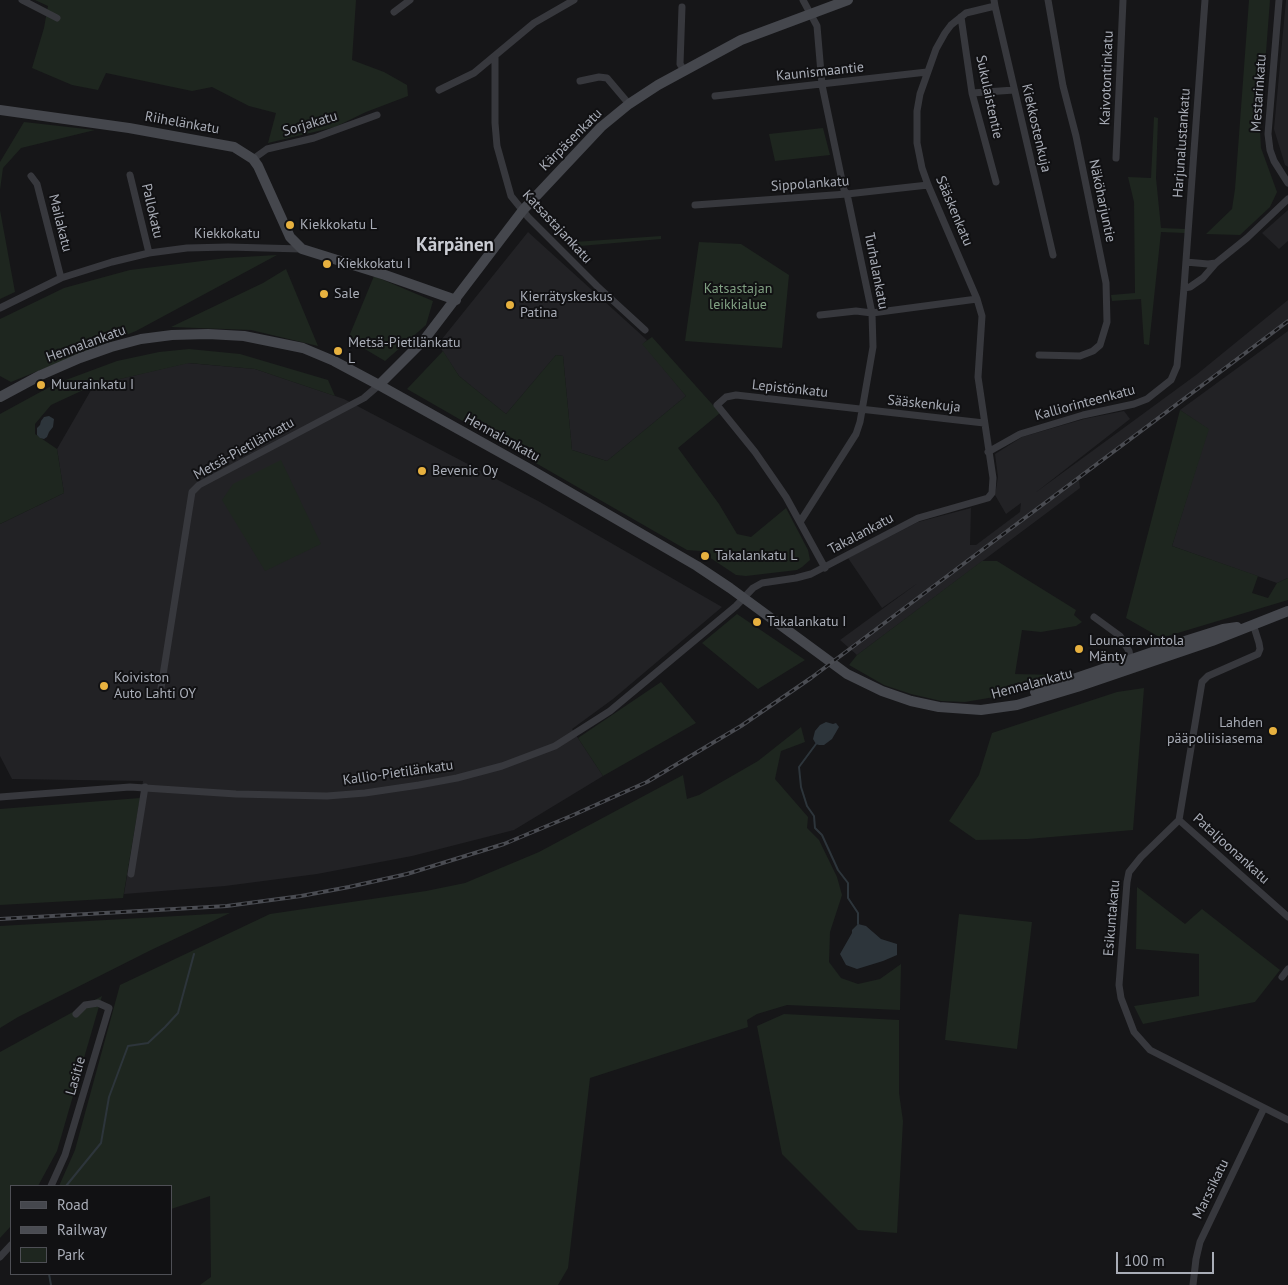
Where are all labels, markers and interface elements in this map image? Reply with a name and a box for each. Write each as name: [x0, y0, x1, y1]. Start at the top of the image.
street label: Kaivotontinkatu: [1097, 30, 1117, 126]
street label: Sukulaistentie: [972, 54, 1006, 140]
street label: Mestarinkatu: [1248, 54, 1270, 132]
street label: Kaunismaantie: [775, 59, 865, 85]
street label: Kiekkostenkuja: [1018, 82, 1054, 174]
street label: Harjunalustankatu: [1170, 88, 1194, 198]
street label: Kärpäsenkatu: [536, 105, 606, 175]
street label: Riihelänkatu: [143, 108, 221, 138]
street label: Sorjakatu: [281, 108, 339, 140]
street label: Näköharjuntie: [1085, 158, 1119, 244]
street label: Sippolankatu: [770, 173, 850, 195]
street label: Sääskenkatu: [932, 173, 976, 249]
street label: Pallokatu: [138, 182, 166, 240]
street label: Katsastajankatu: [519, 187, 595, 267]
street label: Mailakatu: [45, 192, 75, 254]
place label: Kiekkokatu L: [300, 217, 377, 233]
marker: Kiekkokatu L: [284, 219, 296, 231]
street label: Kiekkokatu: [194, 226, 260, 242]
street label: Turhalankatu: [860, 231, 892, 311]
district label: Kärpänen: [416, 235, 494, 257]
place label: Kiekkokatu I: [337, 256, 411, 272]
marker: Kiekkokatu I: [321, 258, 333, 270]
park label: Katsastajan leikkialue: [704, 281, 772, 314]
place label: Sale: [334, 286, 360, 302]
marker: Sale: [318, 288, 330, 300]
place label: Kierrätyskeskus Patina: [520, 289, 613, 322]
marker: Kierrätyskeskus Patina: [504, 299, 516, 311]
street label: Hennalankatu: [44, 322, 128, 366]
place label: Metsä-Pietilänkatu L: [348, 335, 461, 368]
marker: Metsä-Pietilänkatu L: [332, 345, 344, 357]
place label: Muurainkatu I: [51, 377, 134, 393]
street label: Lepistönkatu: [751, 377, 829, 401]
marker: Muurainkatu I: [35, 379, 47, 391]
street label: Kalliorinteenkatu: [1033, 382, 1137, 424]
street label: Sääskenkuja: [887, 392, 961, 416]
street label: Hennalankatu: [461, 410, 543, 466]
street label: Metsä-Pietilänkatu: [191, 414, 297, 484]
place label: Bevenic Oy: [432, 463, 498, 479]
marker: Bevenic Oy: [416, 465, 428, 477]
street label: Takalankatu: [825, 510, 897, 558]
place label: Takalankatu L: [715, 548, 798, 564]
marker: Takalankatu L: [699, 550, 711, 562]
place label: Takalankatu I: [767, 614, 846, 630]
marker: Takalankatu I: [751, 616, 763, 628]
place label: Lounasravintola Mänty: [1089, 633, 1184, 666]
marker: Lounasravintola Mänty: [1073, 643, 1085, 655]
street label: Hennalankatu: [990, 665, 1074, 703]
place label: Koiviston Auto Lahti OY: [114, 670, 196, 702]
marker: Koiviston Auto Lahti OY: [98, 680, 110, 692]
place label: Lahden pääpoliisiasema: [1167, 715, 1263, 748]
marker: Lahden pääpoliisiasema: [1267, 725, 1279, 737]
street label: Kallio-Pietilänkatu: [342, 757, 454, 789]
street label: Pataljoonankatu: [1189, 810, 1273, 888]
street label: Esikuntakatu: [1100, 879, 1124, 957]
street label: Lasitie: [63, 1055, 89, 1097]
street label: Marssikatu: [1189, 1156, 1233, 1222]
legend: [10, 1185, 172, 1275]
text: Road: [57, 1195, 89, 1214]
text: Railway: [57, 1220, 107, 1239]
scale bar: [1118, 1242, 1216, 1274]
text: Park: [57, 1245, 85, 1264]
text: 100 m: [1124, 1251, 1165, 1270]

